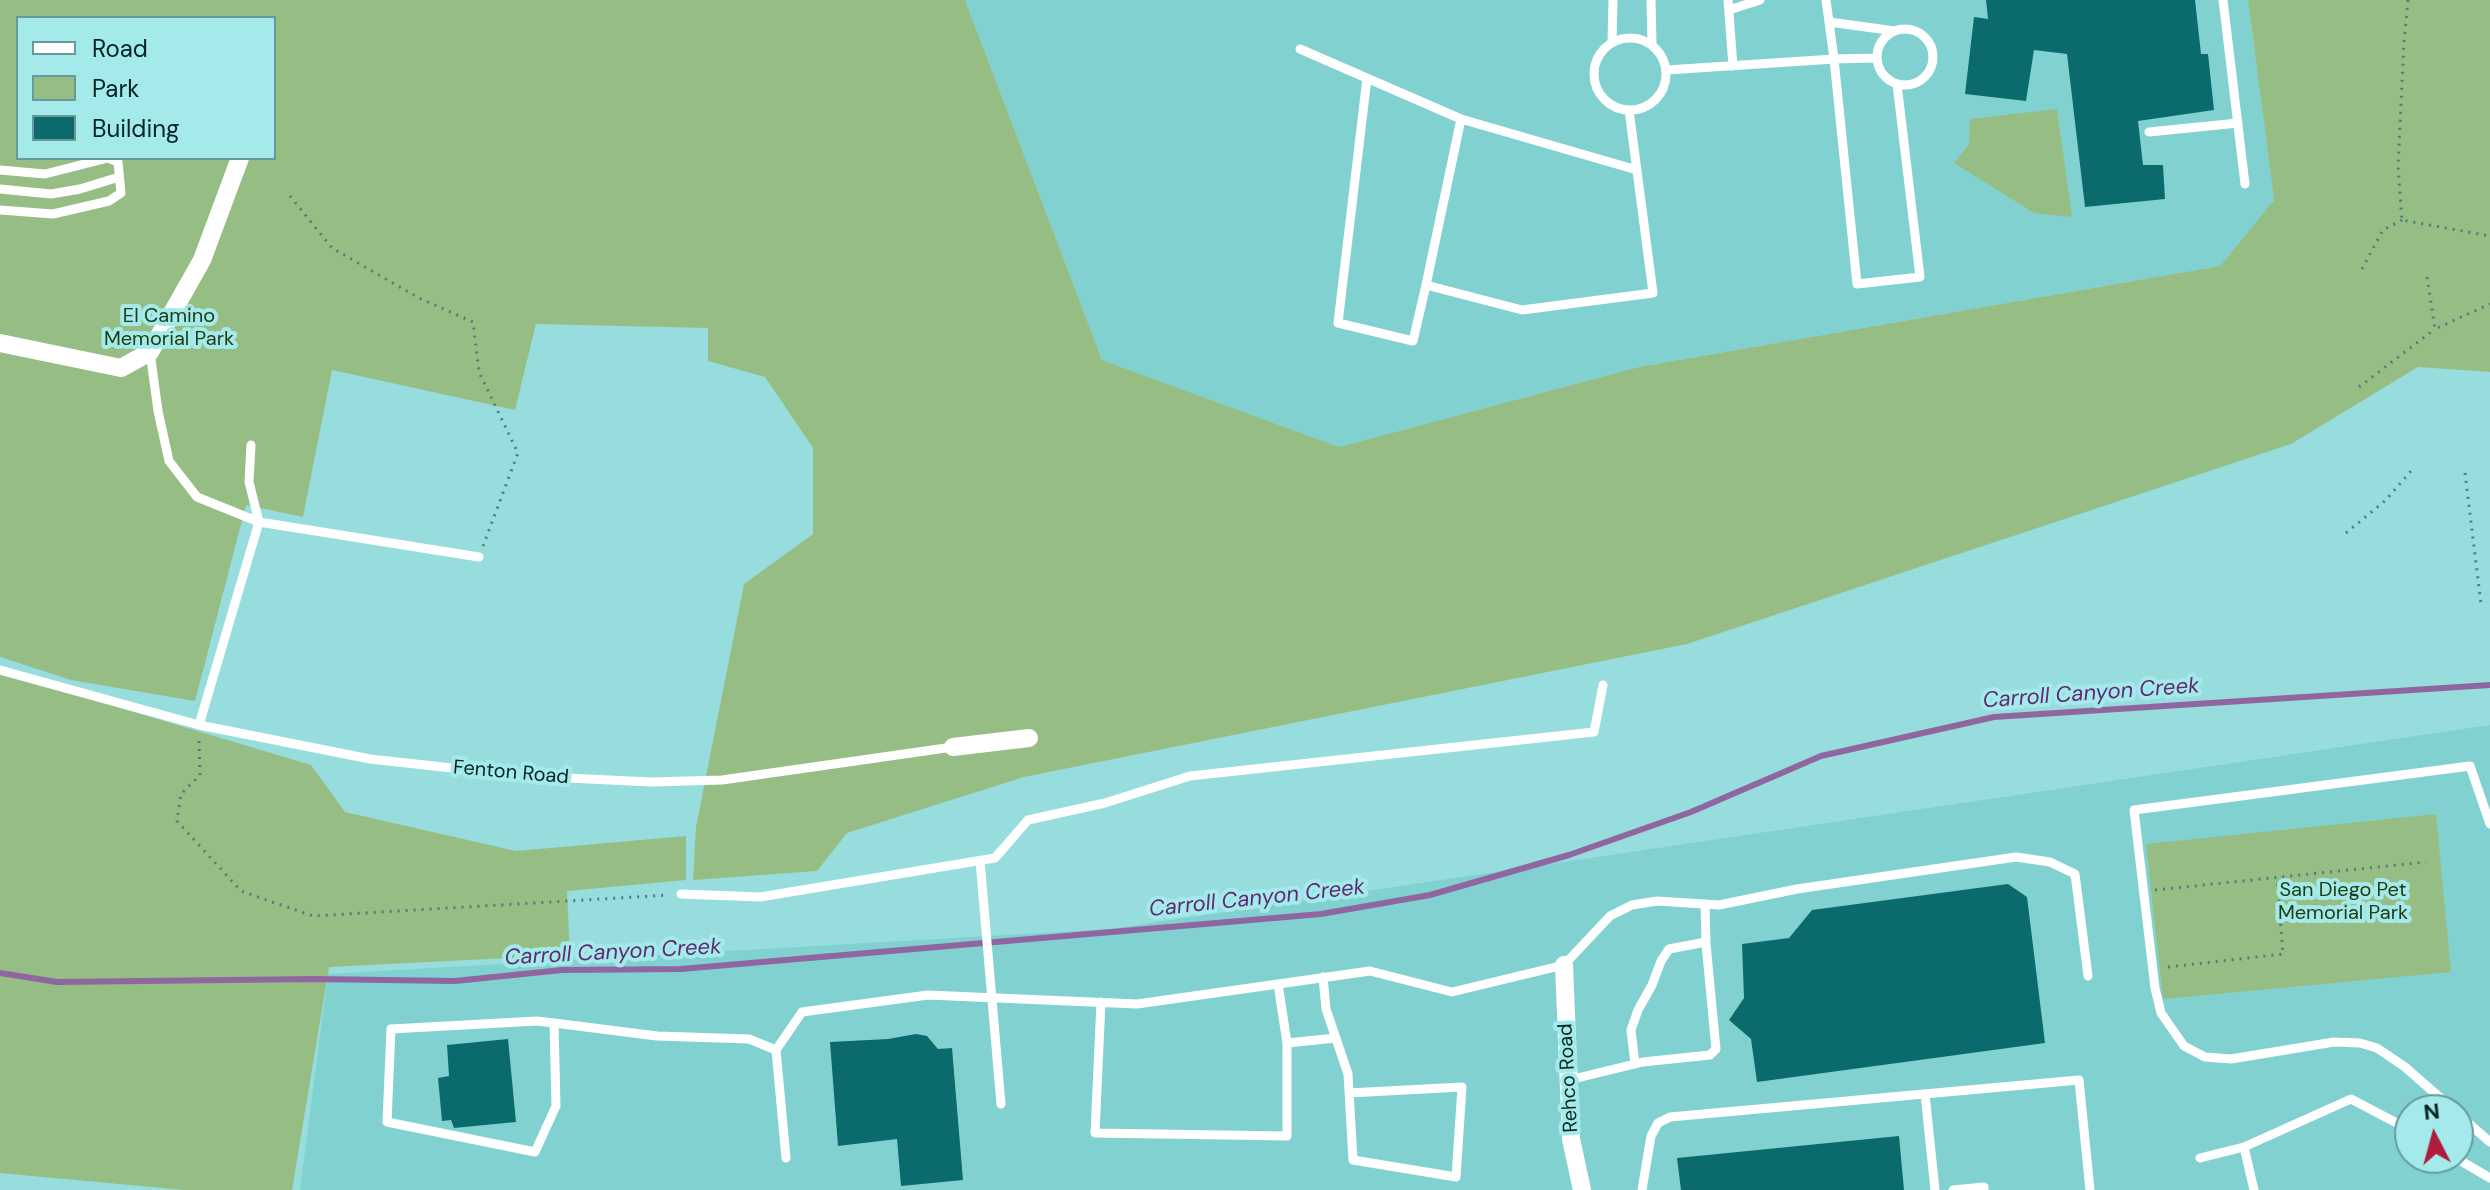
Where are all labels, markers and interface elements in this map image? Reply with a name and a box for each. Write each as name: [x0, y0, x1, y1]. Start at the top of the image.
legend: [16, 16, 276, 160]
text: Road: [92, 33, 148, 64]
text: Park: [92, 73, 139, 104]
text: Building: [92, 113, 179, 144]
park label: El Camino Memorial Park: [104, 305, 234, 352]
water label: Carroll Canyon Creek: [1982, 673, 2200, 715]
street label: Fenton Road: [452, 756, 570, 790]
water label: Carroll Canyon Creek: [1148, 875, 1366, 923]
park label: San Diego Pet Memorial Park: [2278, 879, 2408, 926]
water label: Carroll Canyon Creek: [504, 934, 722, 972]
street label: Rehco Road: [1554, 1023, 1584, 1133]
north arrow: [2394, 1094, 2474, 1174]
text: N: [2422, 1096, 2441, 1127]

